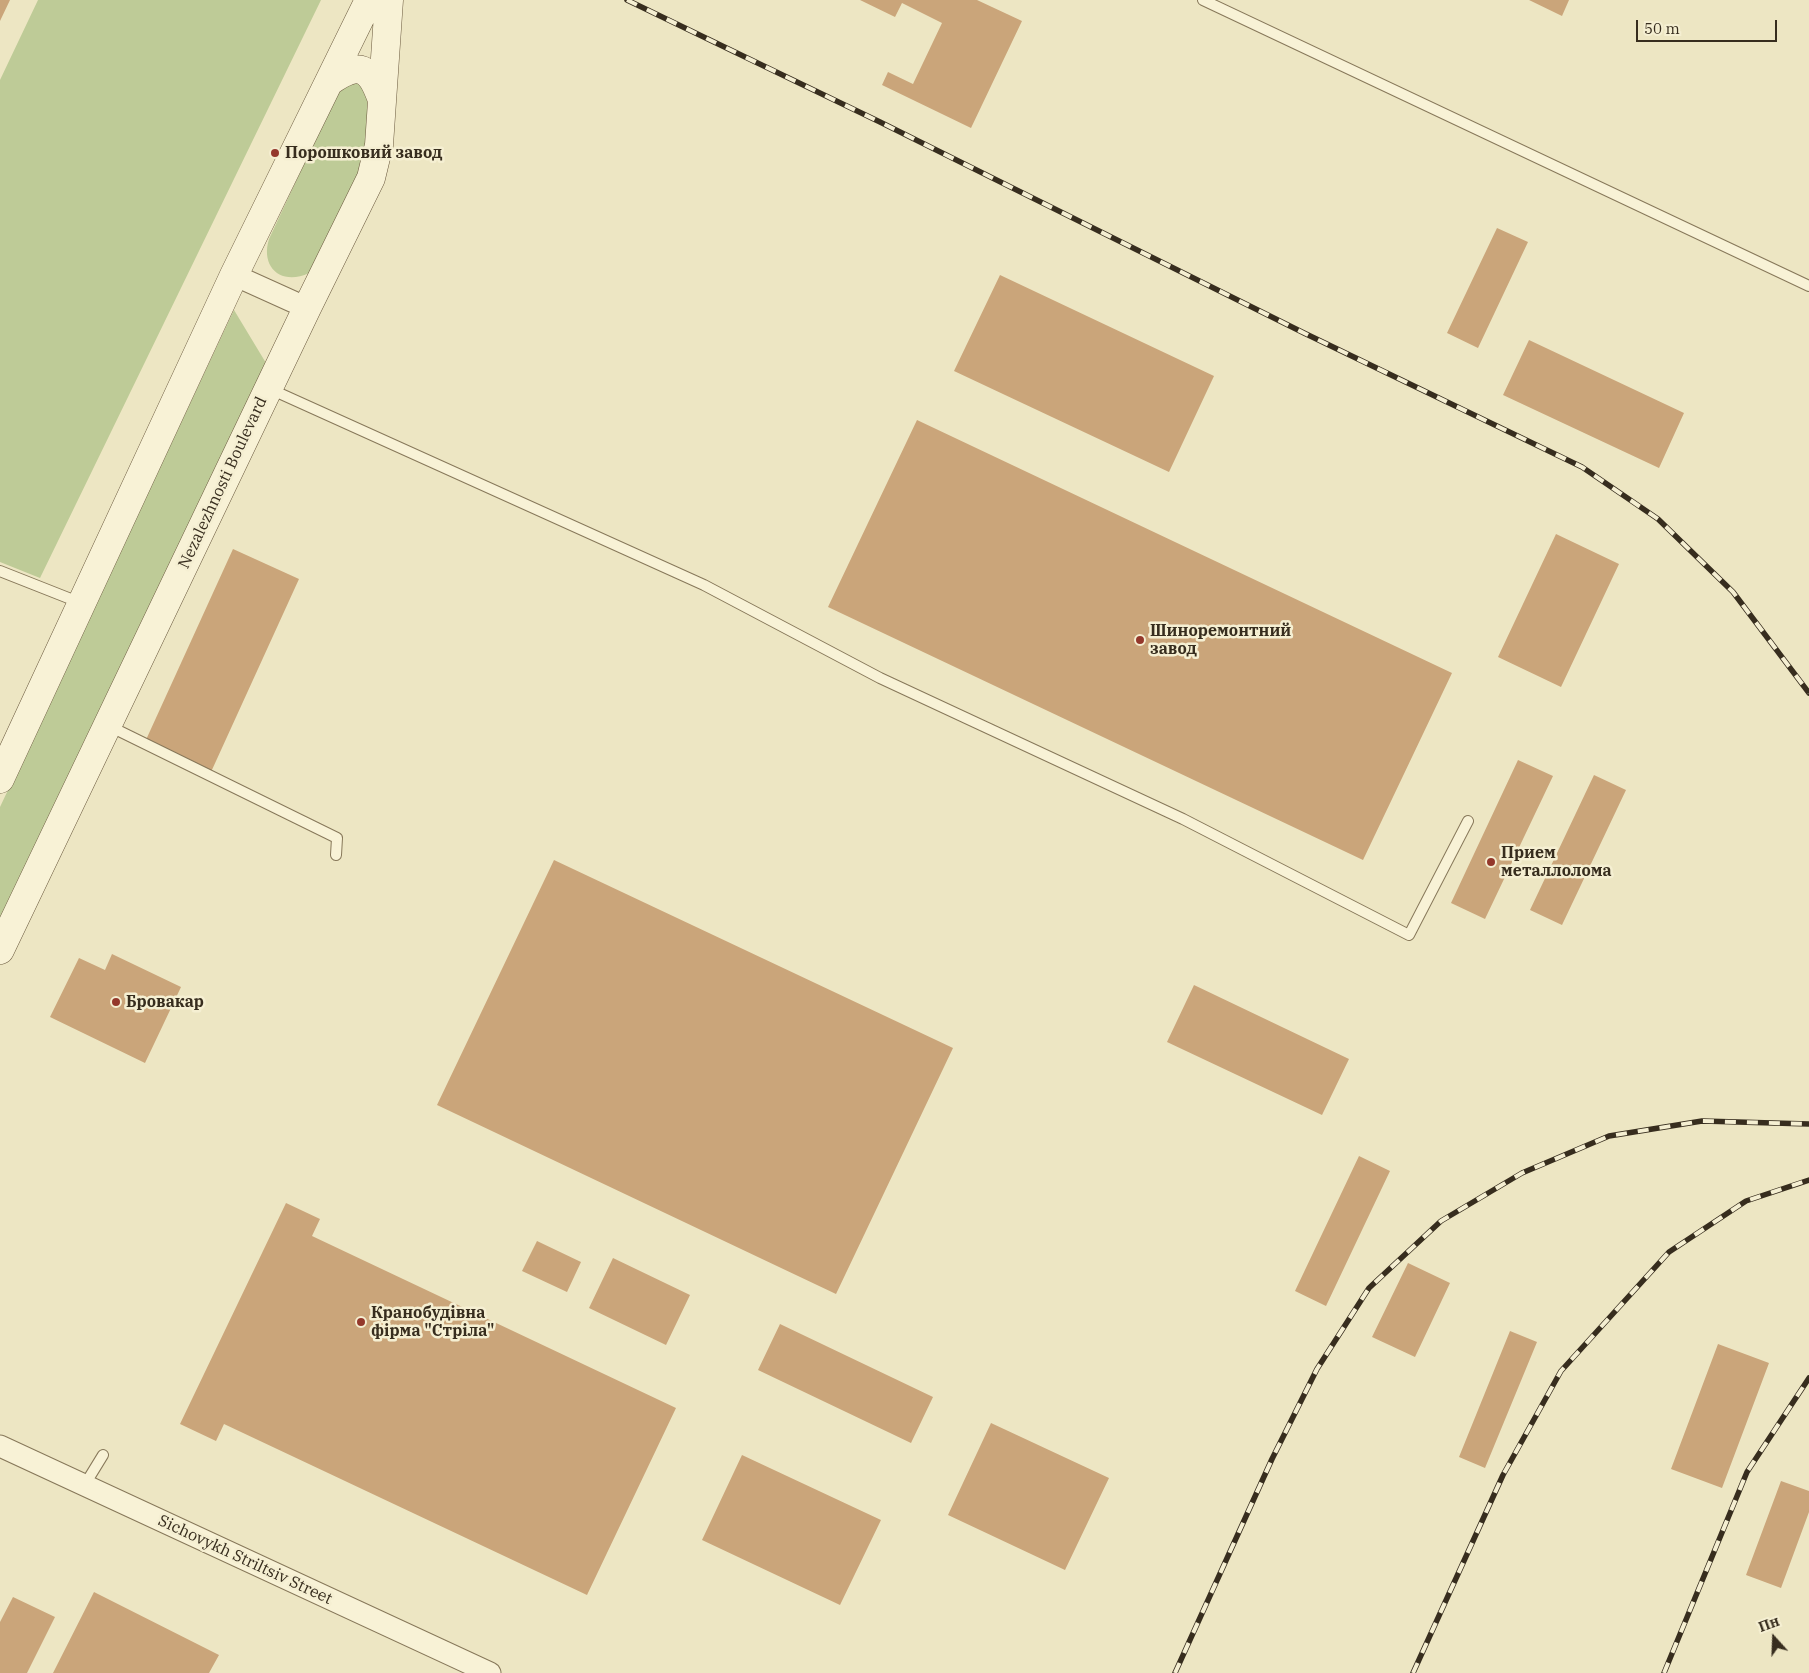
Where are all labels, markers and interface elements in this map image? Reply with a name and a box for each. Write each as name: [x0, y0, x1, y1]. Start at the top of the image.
scale bar: [1639, 10, 1780, 42]
text: 50 m: [1644, 19, 1680, 38]
place label: Порошковий завод: [285, 143, 442, 163]
marker: Порошковий завод: [269, 147, 281, 159]
street label: Nezalezhnosti Boulevard: [175, 394, 271, 572]
place label: Шиноремонтний завод: [1150, 621, 1291, 659]
marker: Шиноремонтний завод: [1134, 634, 1146, 646]
place label: Прием металлолома: [1501, 843, 1612, 881]
marker: Прием металлолома: [1485, 856, 1497, 868]
place label: Бровакар: [126, 992, 204, 1012]
marker: Бровакар: [110, 996, 122, 1008]
place label: Кранобудівна фірма "Стріла": [371, 1303, 494, 1341]
marker: Кранобудівна фірма "Стріла": [355, 1316, 367, 1328]
street label: Sichovykh Striltsiv Street: [155, 1511, 335, 1609]
text: Пн: [1756, 1612, 1782, 1636]
north arrow: [1749, 1613, 1799, 1663]

